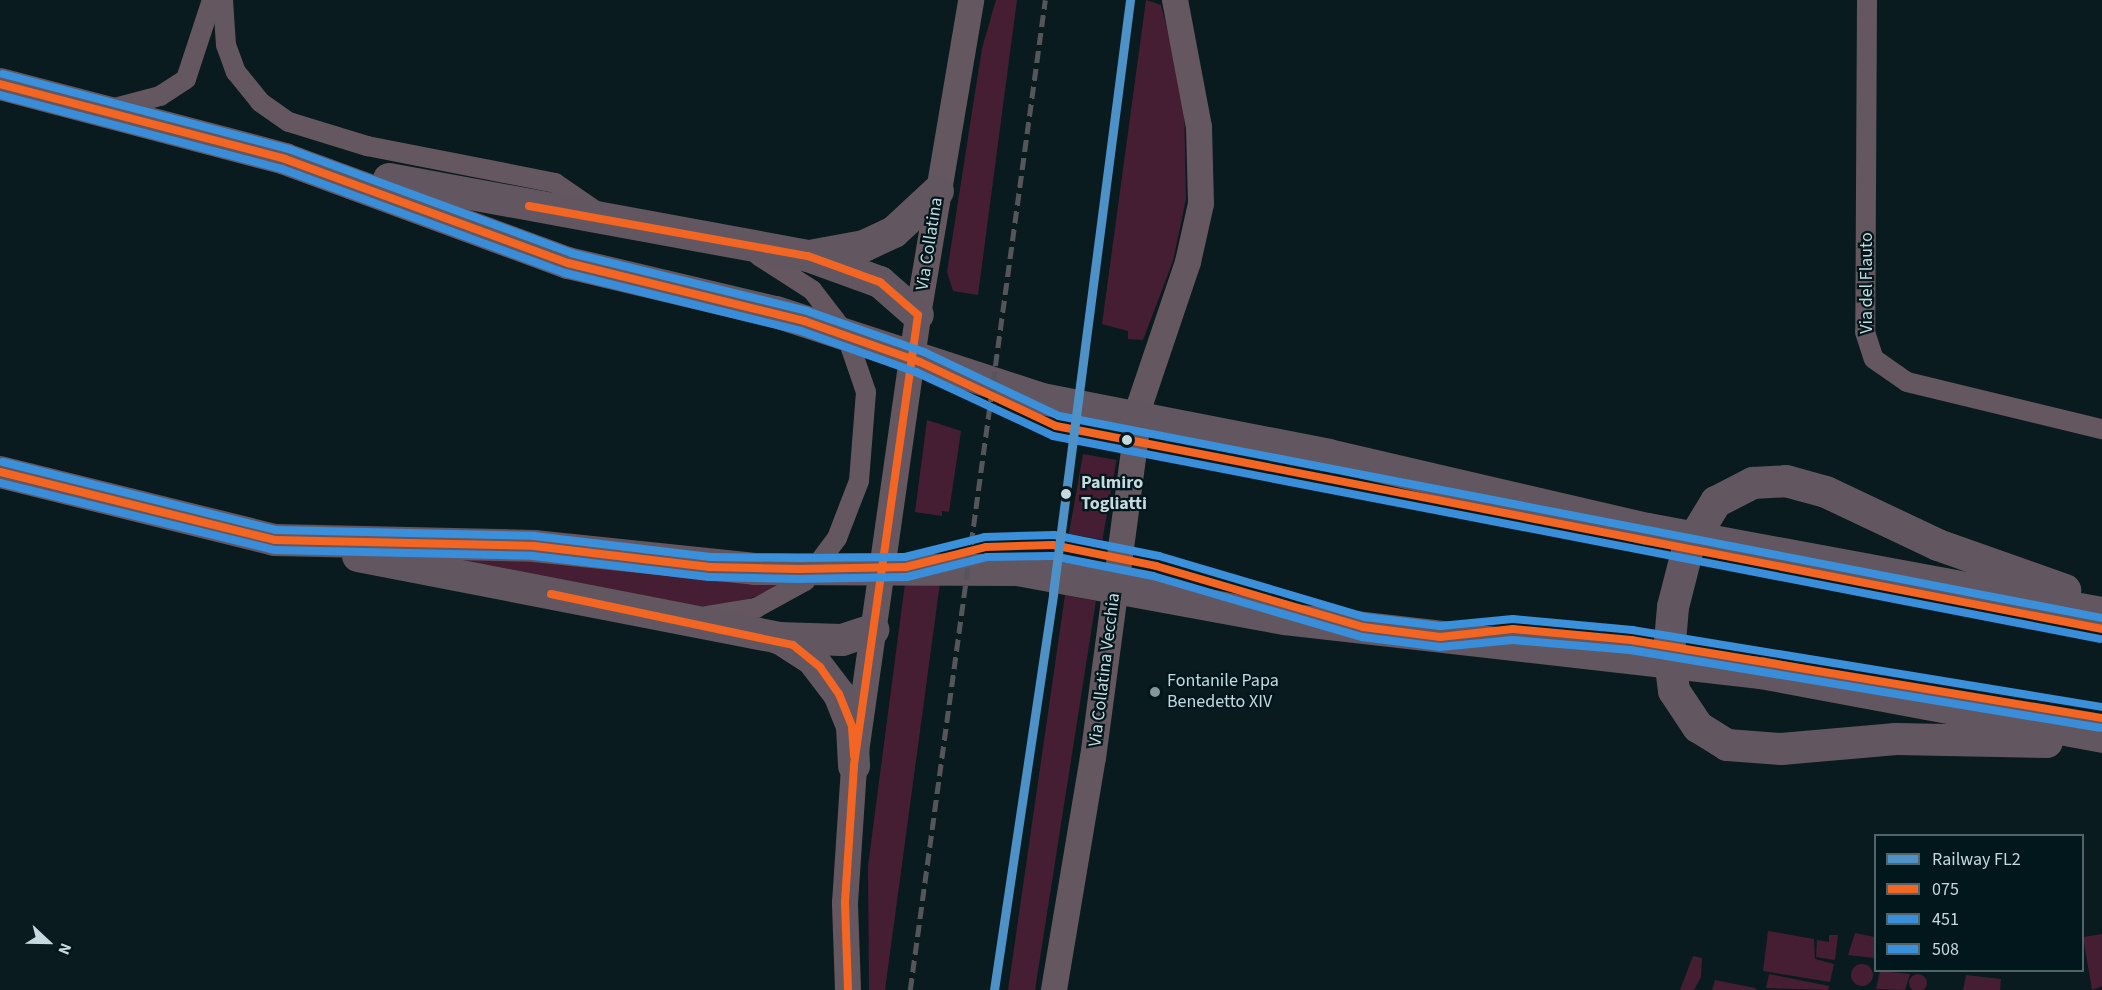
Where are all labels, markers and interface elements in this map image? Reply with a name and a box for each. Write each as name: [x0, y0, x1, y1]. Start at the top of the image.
street label: Via Collatina: [912, 196, 948, 292]
street label: Via del Flauto: [1856, 232, 1878, 334]
unlabelled marker: [1121, 434, 1133, 446]
place label: Palmiro Togliatti: [1081, 473, 1147, 516]
marker: Palmiro Togliatti: [1056, 484, 1076, 504]
street label: Via Collatina Vecchia: [1085, 592, 1125, 748]
place label: Fontanile Papa Benedetto XIV: [1167, 671, 1279, 714]
marker: Fontanile Papa Benedetto XIV: [1148, 685, 1162, 699]
legend: [1874, 834, 2084, 972]
text: Railway FL2: [1932, 847, 2021, 872]
text: 075: [1932, 877, 1959, 902]
text: 451: [1932, 907, 1959, 932]
north arrow: [18, 912, 78, 972]
text: 508: [1932, 937, 1959, 962]
text: N: [53, 940, 77, 958]

